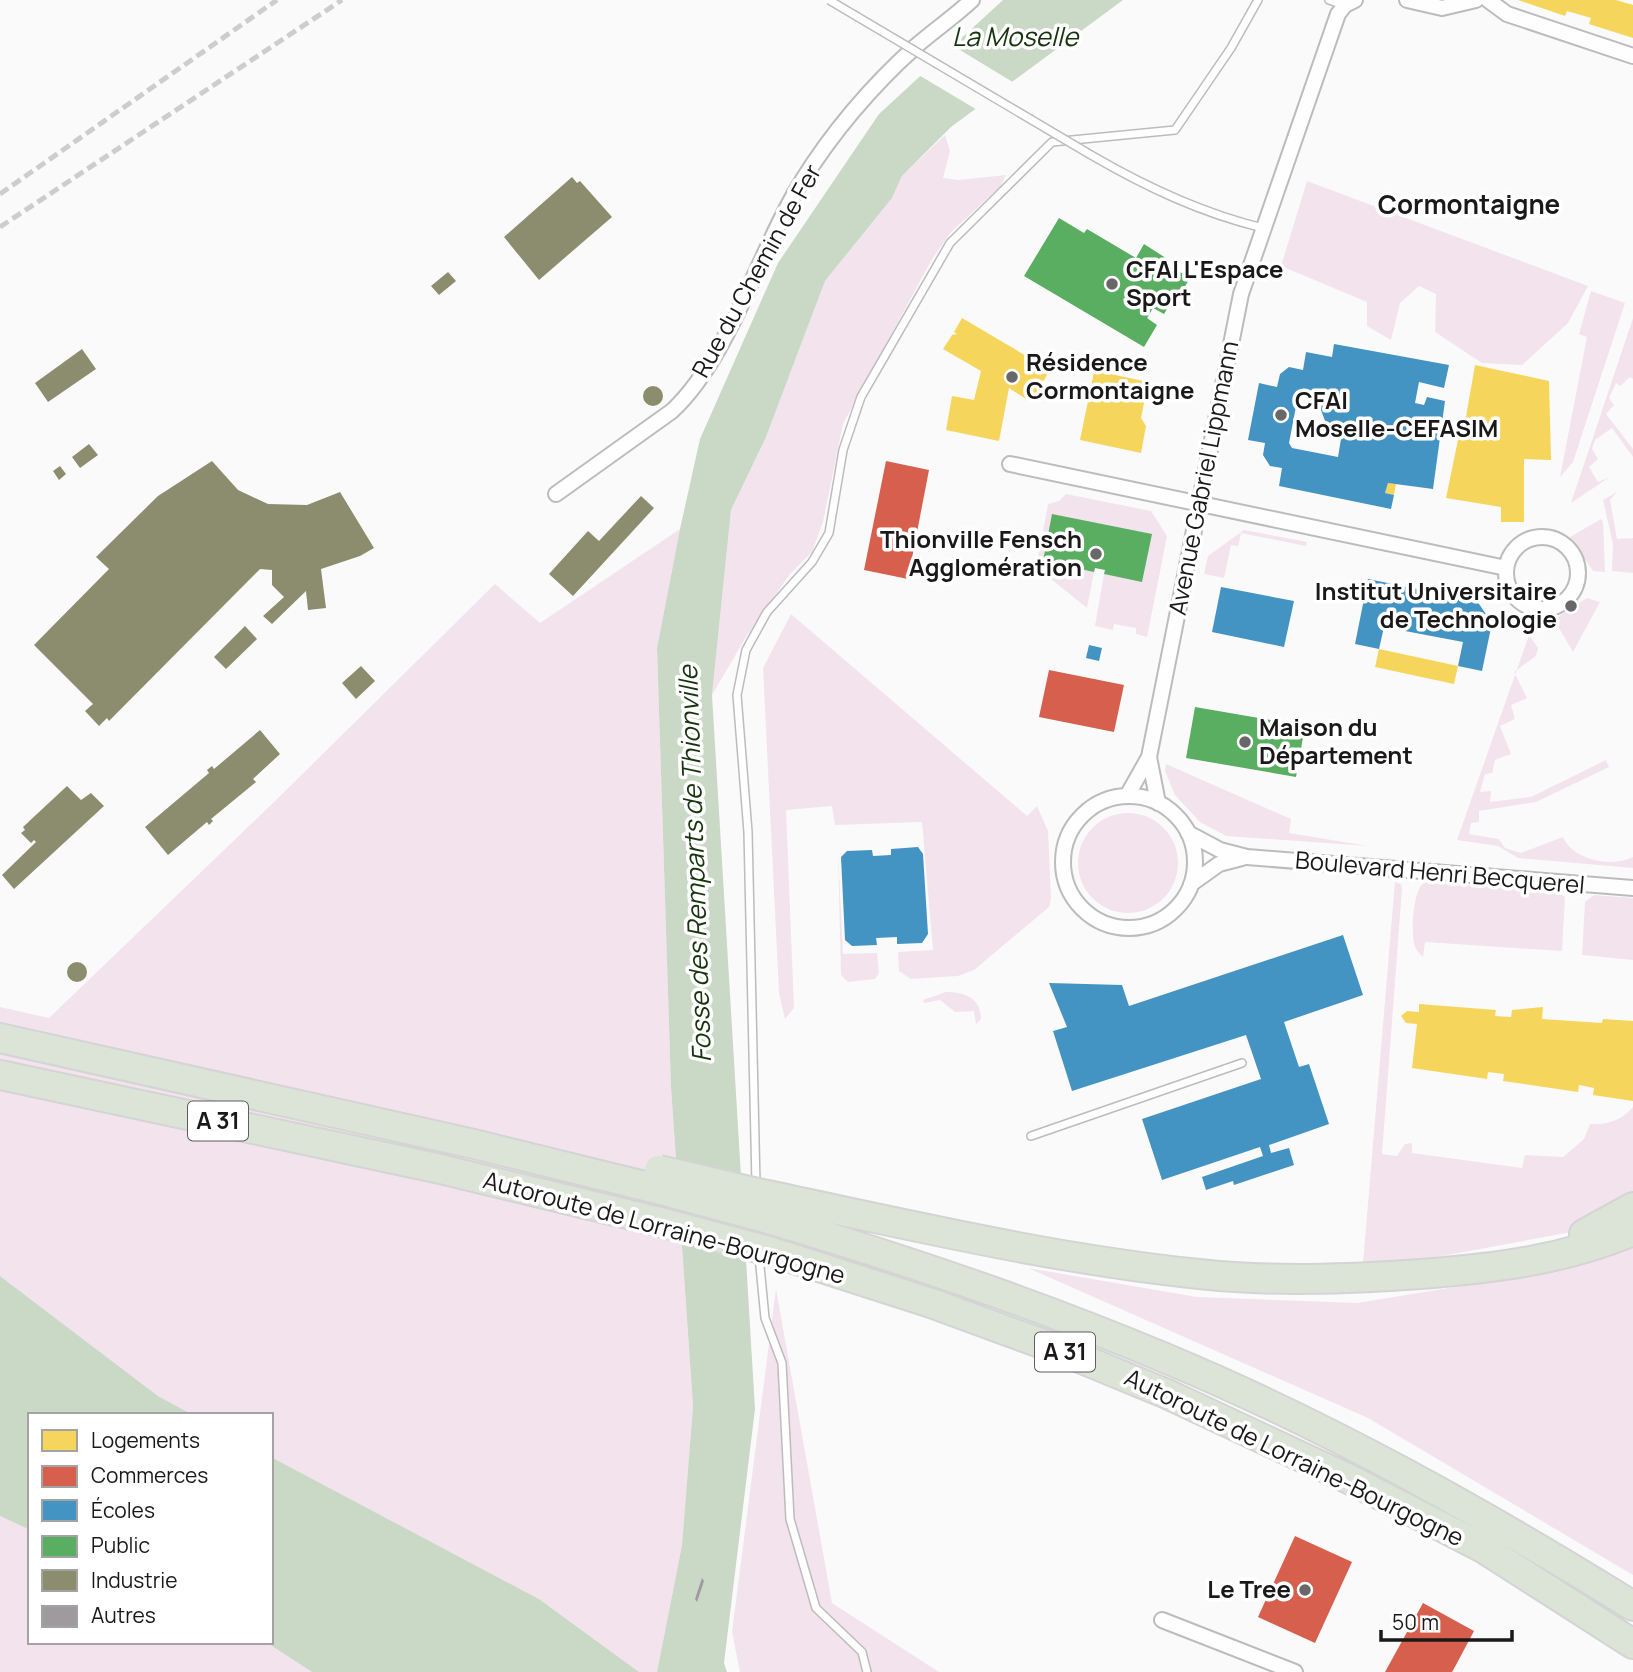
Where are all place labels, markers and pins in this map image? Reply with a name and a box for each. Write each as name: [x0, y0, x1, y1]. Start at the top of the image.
place label: CFAI L'Espace Sport: [1126, 252, 1283, 313]
marker: CFAI L'Espace Sport: [1104, 276, 1120, 292]
place label: Résidence Cormontaigne: [1026, 345, 1194, 406]
marker: Résidence Cormontaigne: [1004, 369, 1020, 385]
place label: CFAI Moselle-CEFASIM: [1295, 383, 1498, 444]
marker: CFAI Moselle-CEFASIM: [1273, 407, 1289, 423]
place label: Thionville Fensch Agglomération: [880, 522, 1082, 583]
marker: Thionville Fensch Agglomération: [1088, 546, 1104, 562]
place label: Institut Universitaire de Technologie: [1315, 574, 1557, 635]
marker: Institut Universitaire de Technologie: [1563, 598, 1579, 614]
place label: Maison du Département: [1259, 710, 1413, 771]
marker: Maison du Département: [1237, 734, 1253, 750]
place label: Le Tree: [1207, 1572, 1291, 1605]
marker: Le Tree: [1297, 1582, 1313, 1598]

